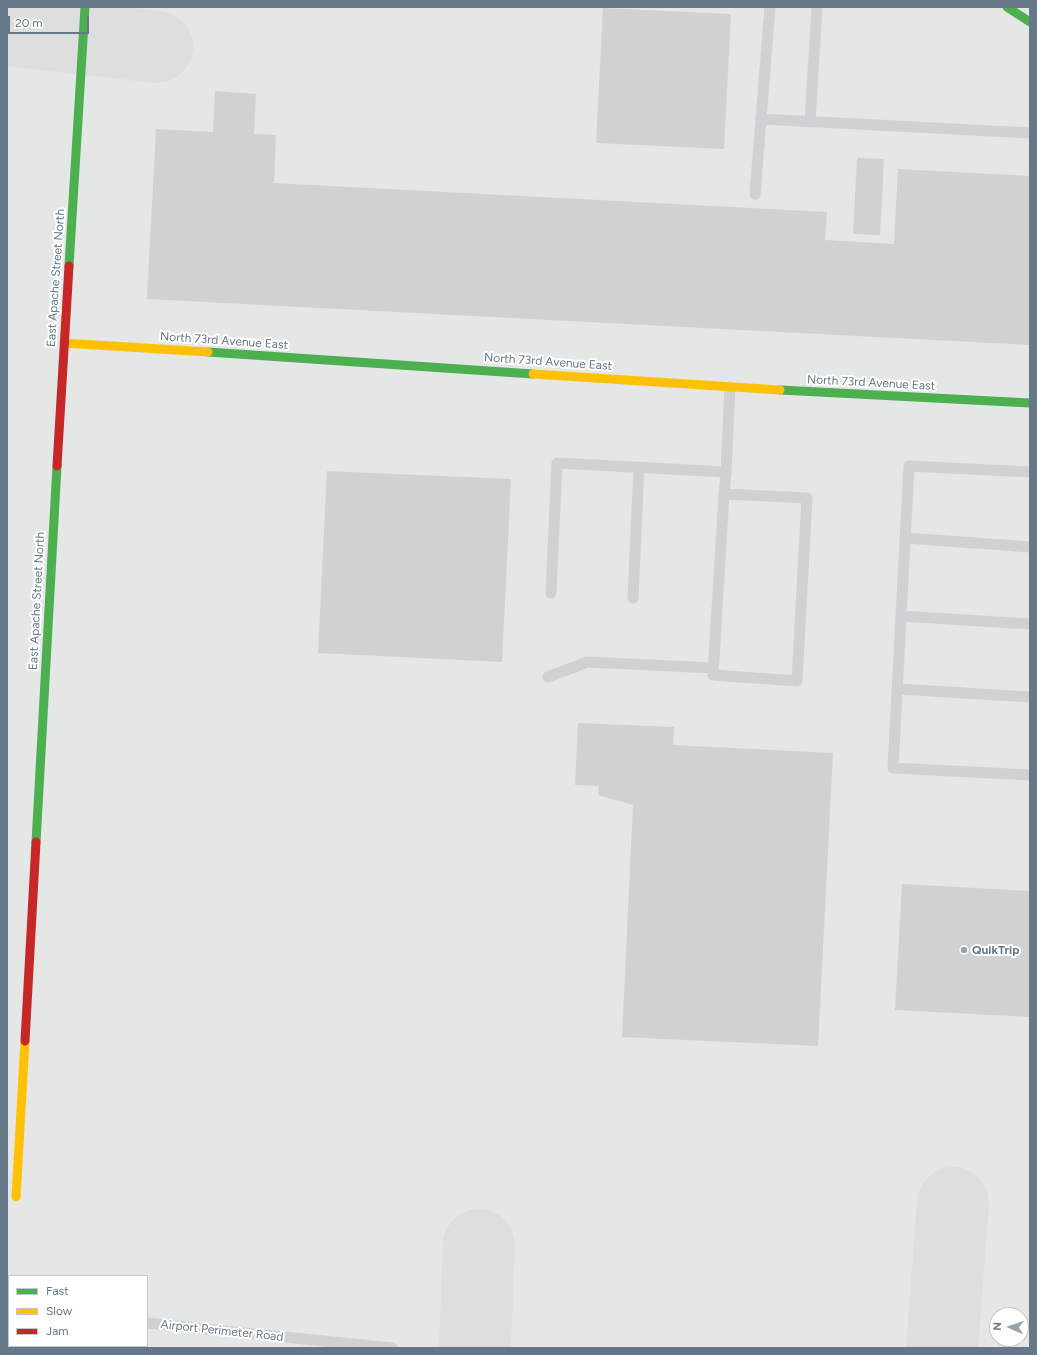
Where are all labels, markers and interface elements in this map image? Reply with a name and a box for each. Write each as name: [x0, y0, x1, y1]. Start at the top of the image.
scale bar: [10, 8, 91, 34]
text: 20 m: [15, 16, 43, 30]
street label: East Apache Street North: [44, 208, 68, 348]
street label: North 73rd Avenue East: [159, 329, 289, 353]
street label: North 73rd Avenue East: [483, 350, 613, 374]
street label: North 73rd Avenue East: [807, 372, 935, 394]
street label: East Apache Street North: [26, 531, 48, 671]
place label: QuikTrip: [972, 943, 1019, 957]
marker: QuikTrip: [959, 945, 969, 955]
legend: [8, 1275, 148, 1347]
text: Fast: [46, 1284, 69, 1298]
text: Slow: [46, 1304, 72, 1318]
north arrow: [989, 1307, 1029, 1347]
street label: Airport Perimeter Road: [160, 1317, 284, 1345]
text: N: [991, 1322, 1004, 1331]
text: Jam: [46, 1324, 69, 1338]

